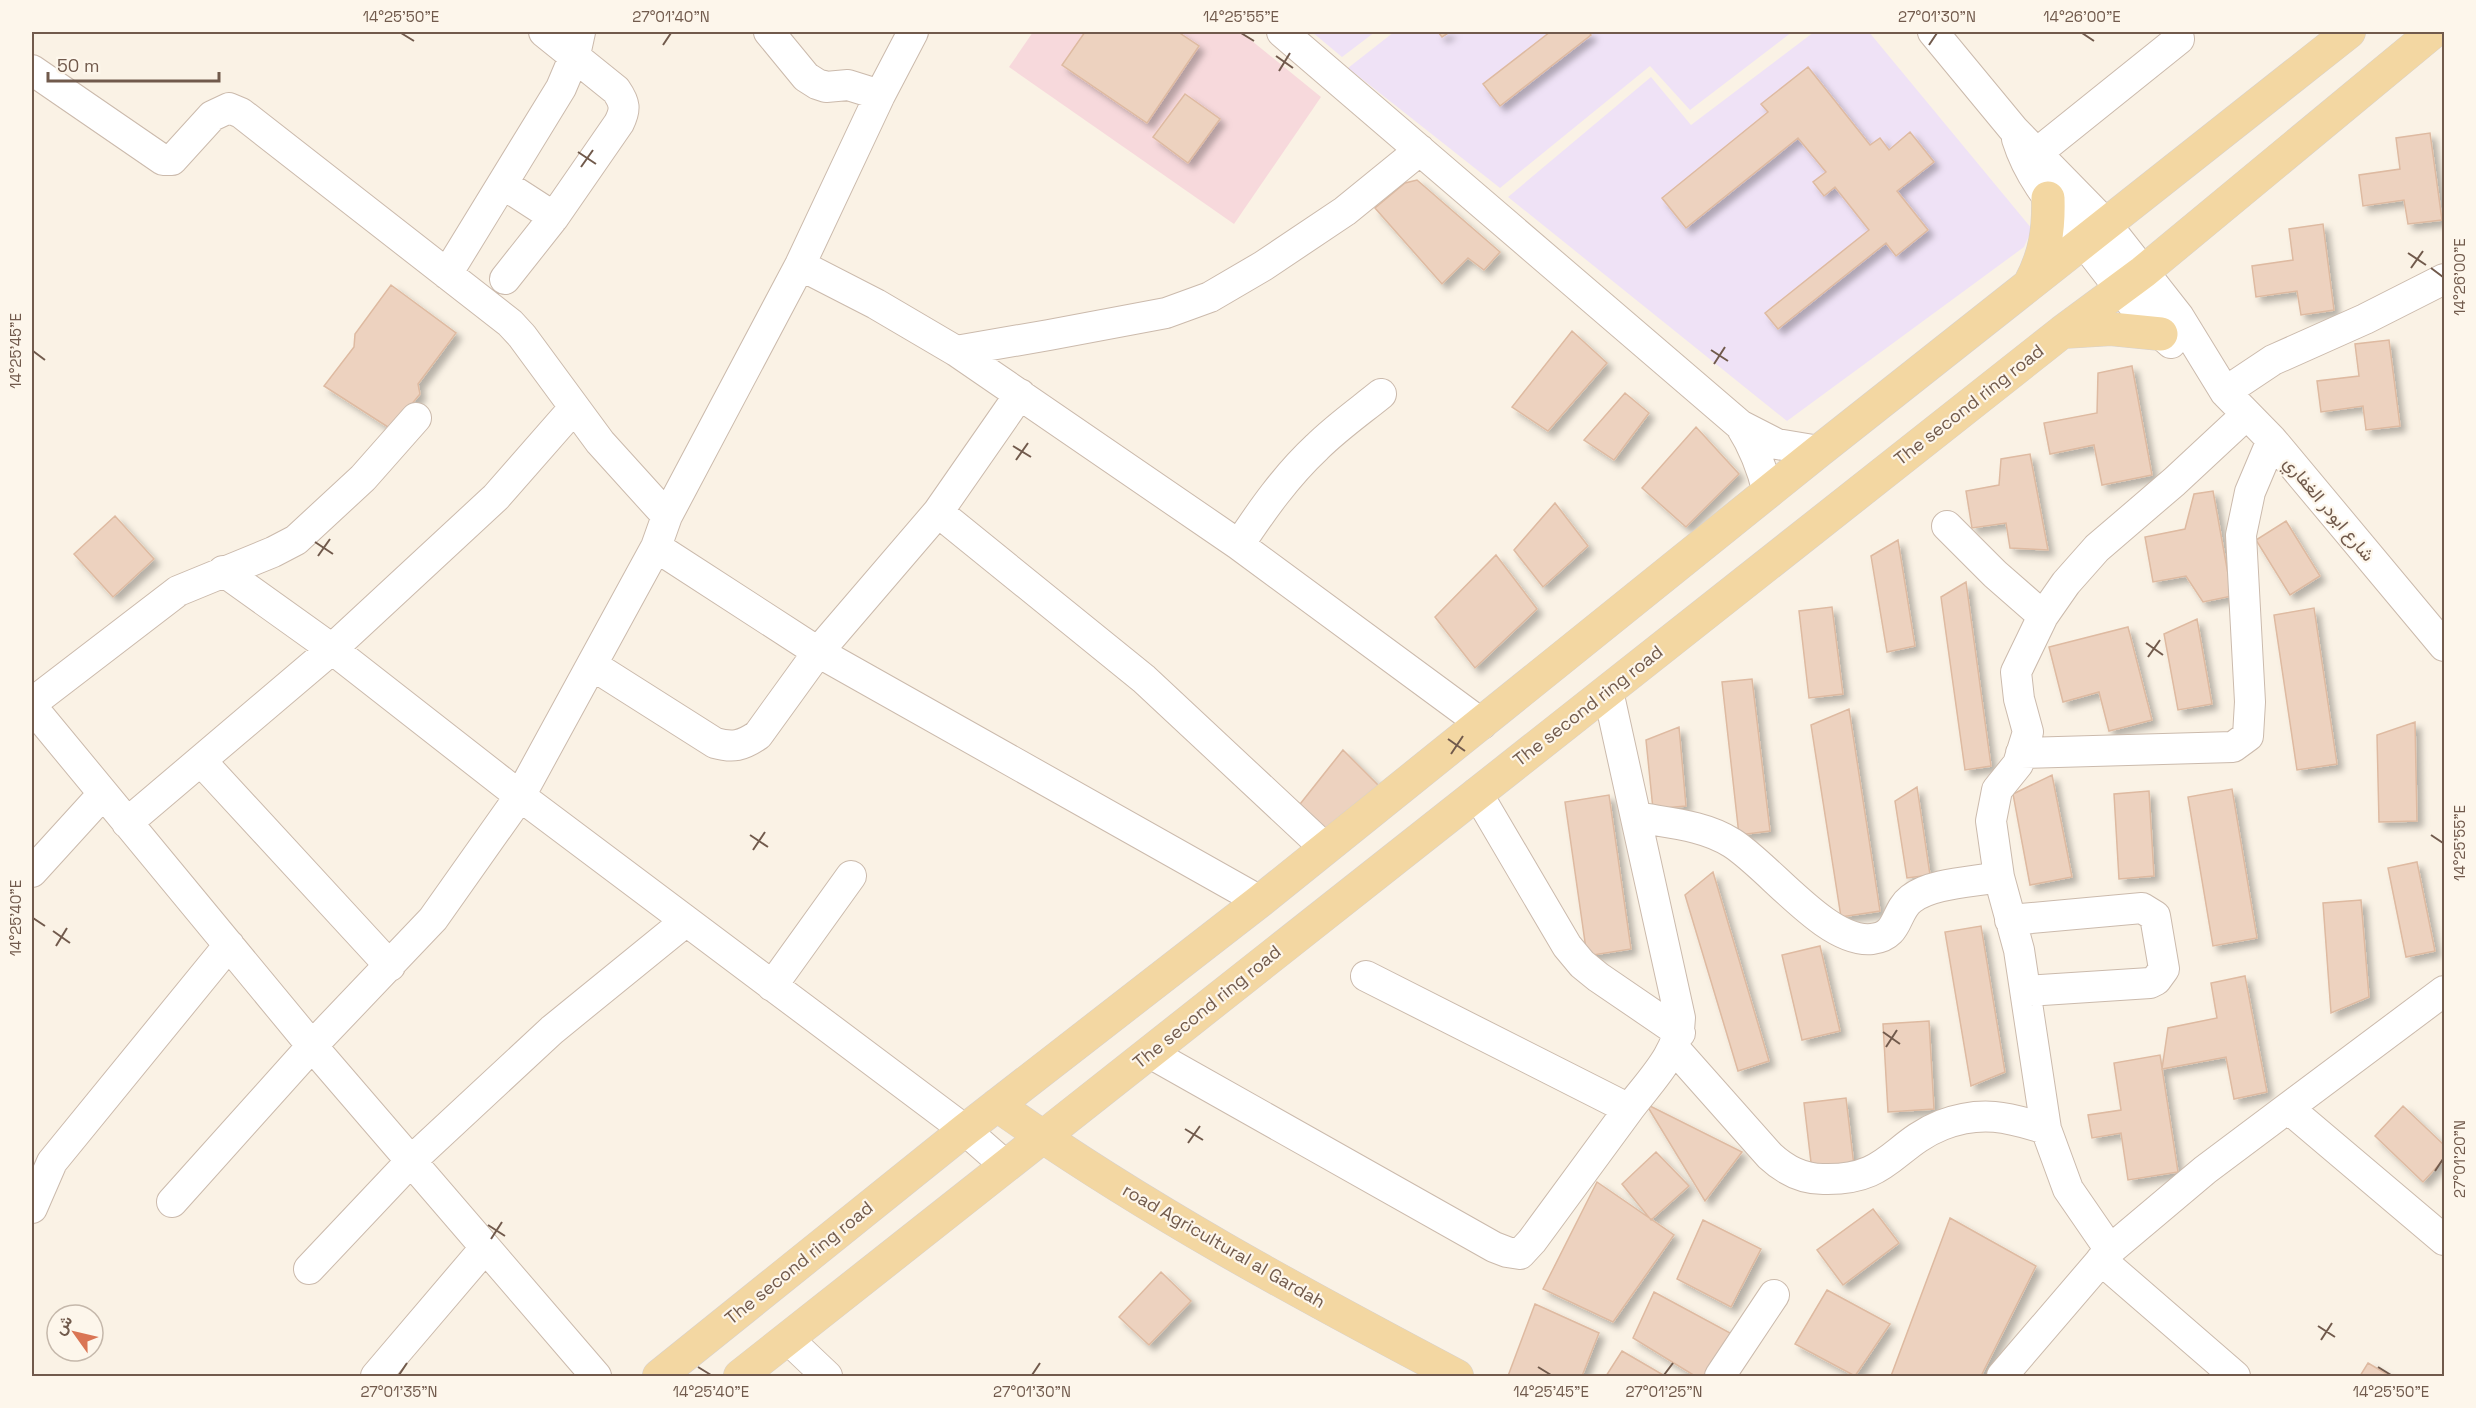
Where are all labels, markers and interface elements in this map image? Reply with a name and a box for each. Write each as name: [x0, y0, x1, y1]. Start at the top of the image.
text: 14°25'50"E: [363, 7, 439, 26]
text: 27°01'40"N: [632, 7, 710, 26]
text: 14°25'55"E: [1203, 7, 1279, 26]
text: 27°01'30"N: [1898, 7, 1976, 26]
text: 14°26'00"E: [2043, 7, 2121, 26]
scale bar: [48, 45, 219, 83]
text: 50 m: [57, 54, 99, 77]
text: 14°26'00"E: [2450, 238, 2469, 316]
text: 14°25'45"E: [6, 313, 25, 389]
street label: The second ring road: [1889, 339, 2048, 470]
street label: شارع ابودر الغفاري: [2276, 452, 2380, 568]
street label: The second ring road: [1508, 640, 1667, 771]
text: 14°25'55"E: [2450, 805, 2469, 881]
text: 14°25'40"E: [6, 880, 25, 956]
street label: The second ring road: [1128, 940, 1285, 1073]
text: 27°01'20"N: [2450, 1120, 2469, 1198]
street label: road Agricultural al Gardah: [1119, 1178, 1330, 1313]
street label: The second ring road: [720, 1196, 877, 1329]
north arrow: [45, 1303, 105, 1363]
text: ش: [49, 1311, 77, 1339]
text: 27°01'35"N: [360, 1382, 438, 1401]
text: 14°25'40"E: [673, 1382, 749, 1401]
text: 27°01'30"N: [993, 1382, 1071, 1401]
text: 14°25'45"E: [1513, 1382, 1589, 1401]
text: 27°01'25"N: [1625, 1382, 1703, 1401]
text: 14°25'50"E: [2353, 1382, 2429, 1401]

